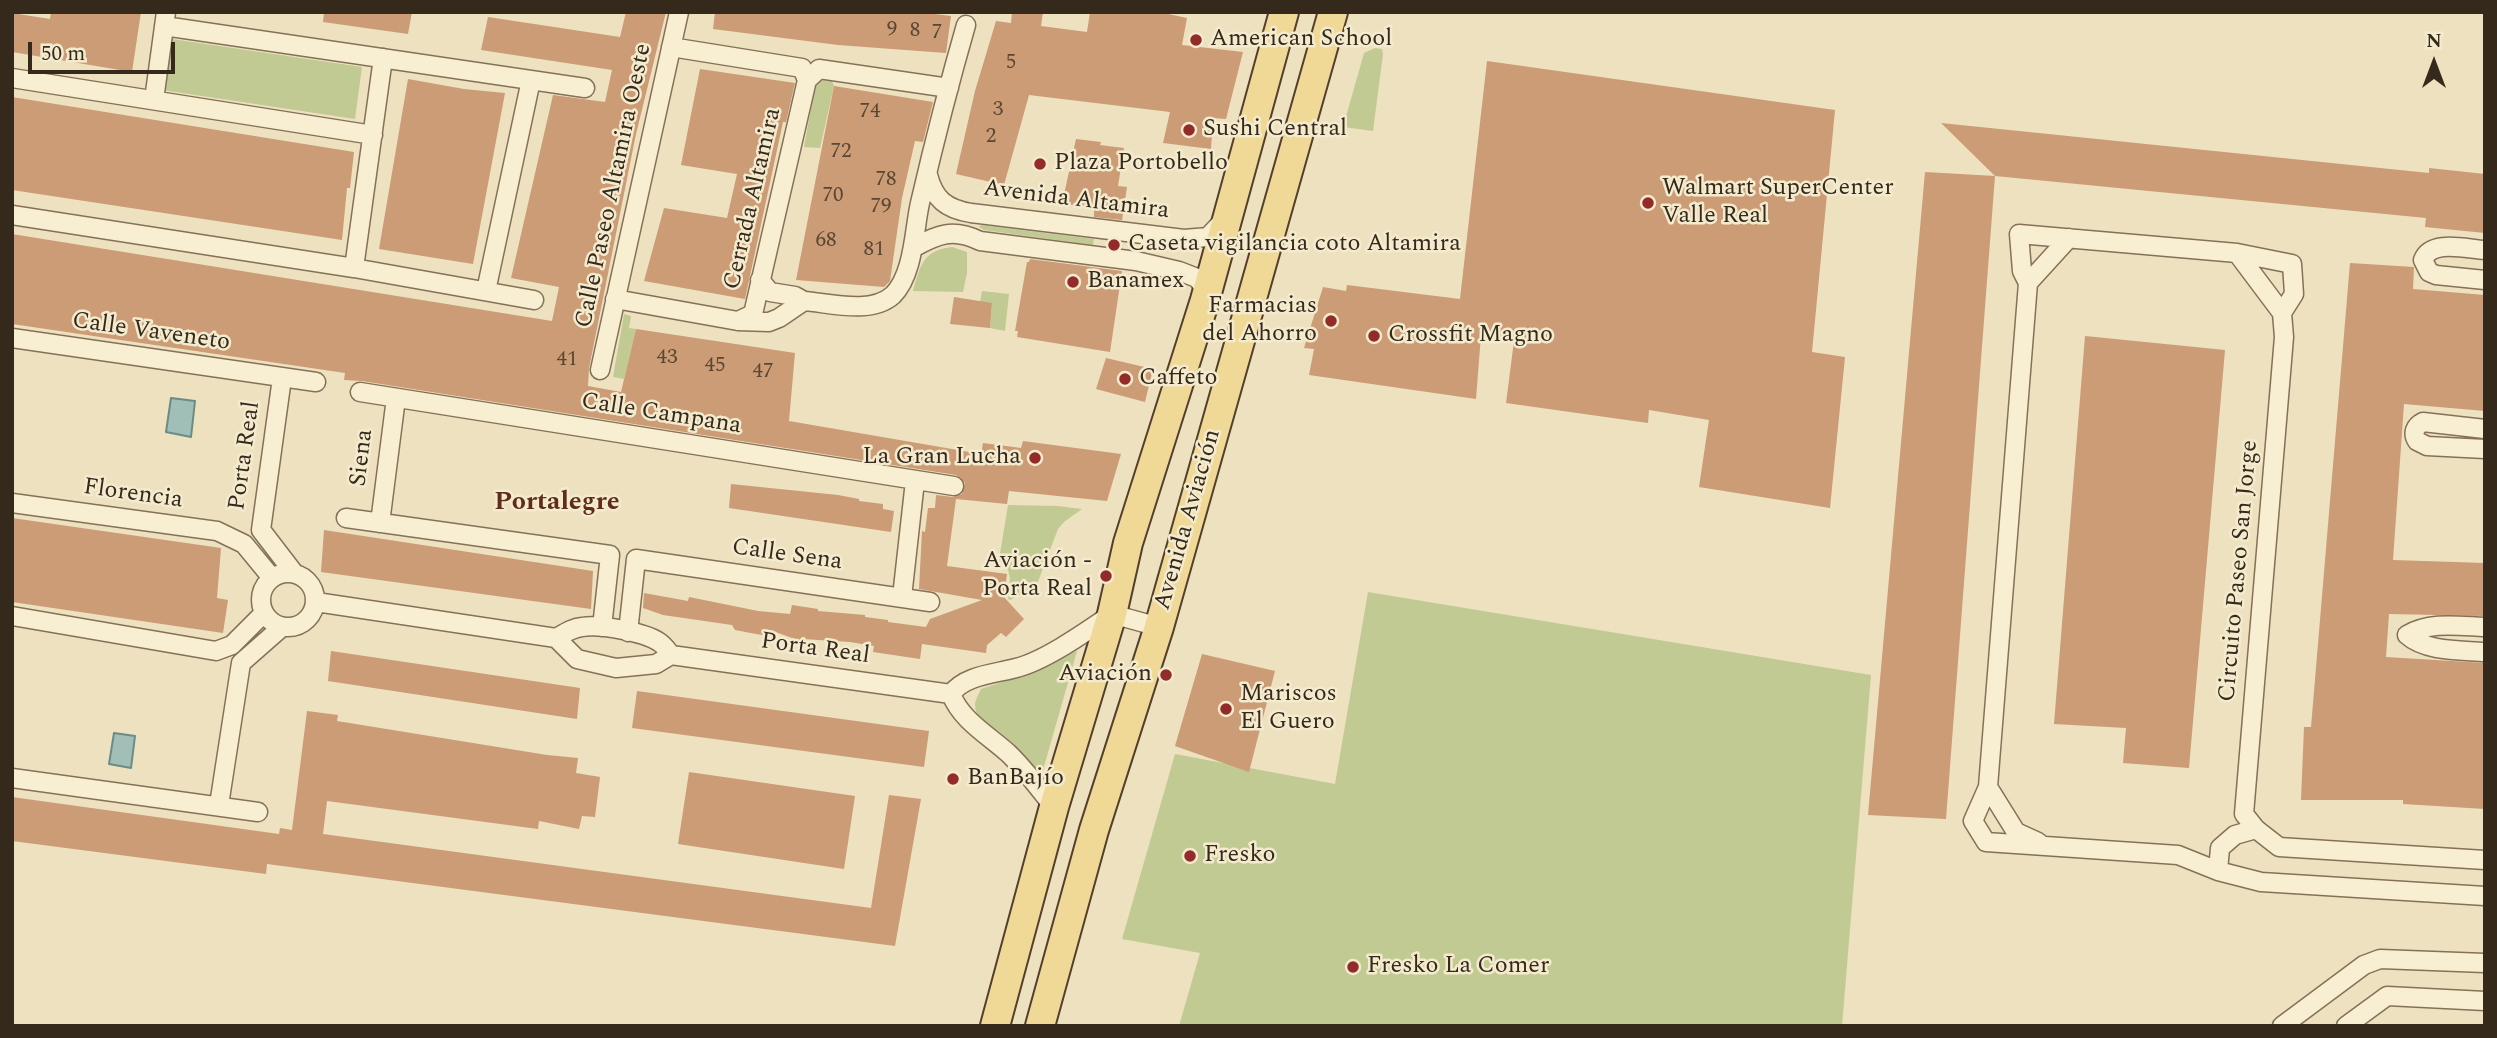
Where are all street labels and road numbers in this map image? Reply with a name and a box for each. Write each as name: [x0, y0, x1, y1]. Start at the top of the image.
street label: Calle Paseo Altamira Oeste: [571, 41, 659, 331]
street label: Cerrada Altamira: [719, 105, 789, 293]
street label: Avenida Altamira: [981, 175, 1171, 227]
street label: Calle Vaveneto: [70, 308, 232, 358]
street label: Calle Campana: [579, 388, 743, 442]
street label: Porta Real: [224, 400, 268, 512]
street label: Avenida Aviación: [1149, 426, 1229, 614]
street label: Siena: [345, 428, 381, 488]
street label: Circuito Paseo San Jorge: [2214, 439, 2266, 703]
street label: Florencia: [81, 474, 185, 516]
street label: Calle Sena: [730, 534, 844, 578]
street label: Porta Real: [759, 628, 871, 672]

